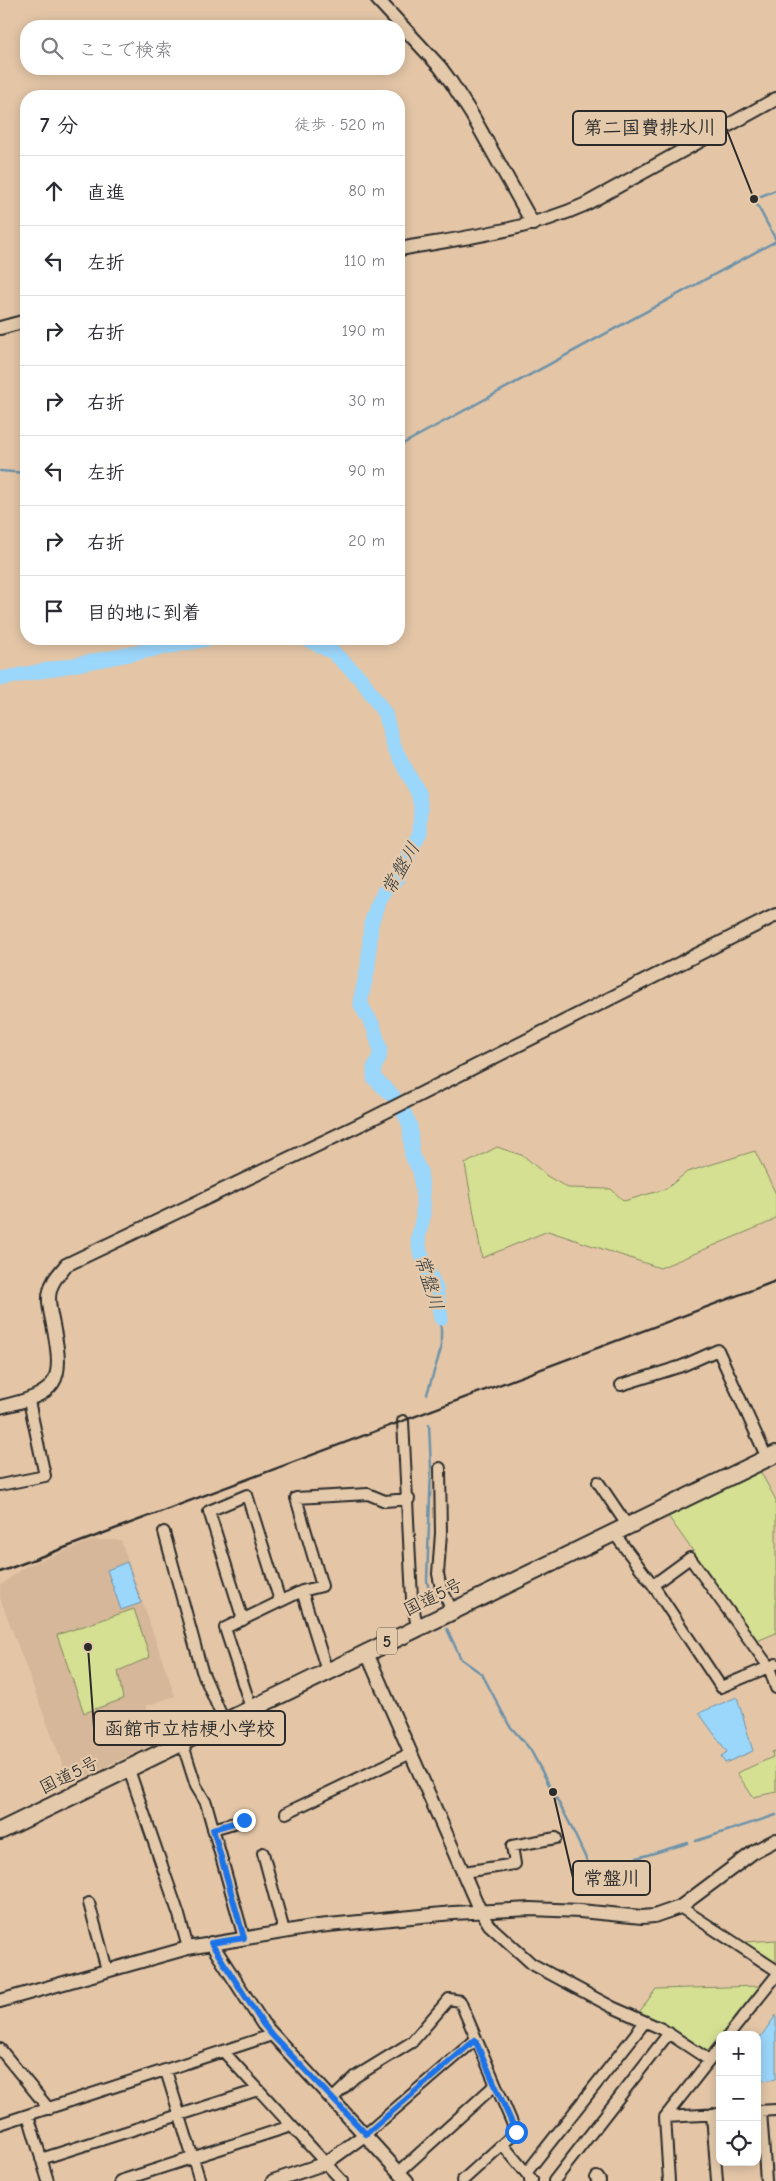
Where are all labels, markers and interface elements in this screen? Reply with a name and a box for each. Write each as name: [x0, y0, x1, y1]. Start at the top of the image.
search box: [20, 20, 405, 75]
icon: search: [38, 34, 66, 62]
text: ここで検索: [78, 39, 173, 61]
callout: 第二国費排水川: [573, 111, 726, 145]
text: 7 分: [40, 113, 78, 137]
text: 徒歩 · 520 m: [294, 116, 385, 134]
text: 第二国費排水川: [583, 117, 717, 139]
icon: ahead: [40, 177, 68, 205]
text: 直進: [87, 182, 125, 204]
text: 80 m: [348, 182, 385, 200]
icon: left: [40, 247, 68, 275]
text: 左折: [87, 252, 125, 274]
text: 110 m: [344, 252, 385, 270]
icon: right: [40, 317, 68, 345]
text: 右折: [87, 322, 125, 344]
text: 190 m: [342, 322, 385, 340]
icon: right: [40, 387, 68, 415]
text: 右折: [87, 392, 125, 414]
text: 30 m: [349, 392, 385, 410]
icon: left: [40, 457, 68, 485]
text: 左折: [87, 462, 125, 484]
text: 90 m: [348, 462, 385, 480]
icon: right: [40, 527, 68, 555]
text: 右折: [87, 532, 125, 554]
text: 20 m: [348, 532, 385, 550]
icon: arrive: [40, 597, 68, 625]
text: 目的地に到着: [87, 602, 201, 624]
water label: 常盤川: [377, 838, 425, 899]
water label: 常盤川: [410, 1252, 448, 1313]
street label: 国道5号: [400, 1574, 466, 1621]
road number: 5: [377, 1628, 397, 1654]
callout: 函館市立桔梗小学校: [94, 1711, 285, 1745]
text: 函館市立桔梗小学校: [104, 1718, 276, 1740]
street label: 国道5号: [36, 1752, 102, 1799]
route end: [233, 1809, 256, 1832]
callout: 常盤川: [573, 1861, 650, 1895]
text: 常盤川: [583, 1868, 641, 1890]
map controls: [716, 2031, 761, 2166]
button: +: [716, 2031, 761, 2076]
button: −: [716, 2076, 761, 2121]
route start: [505, 2121, 528, 2144]
button: locate: [716, 2121, 761, 2166]

